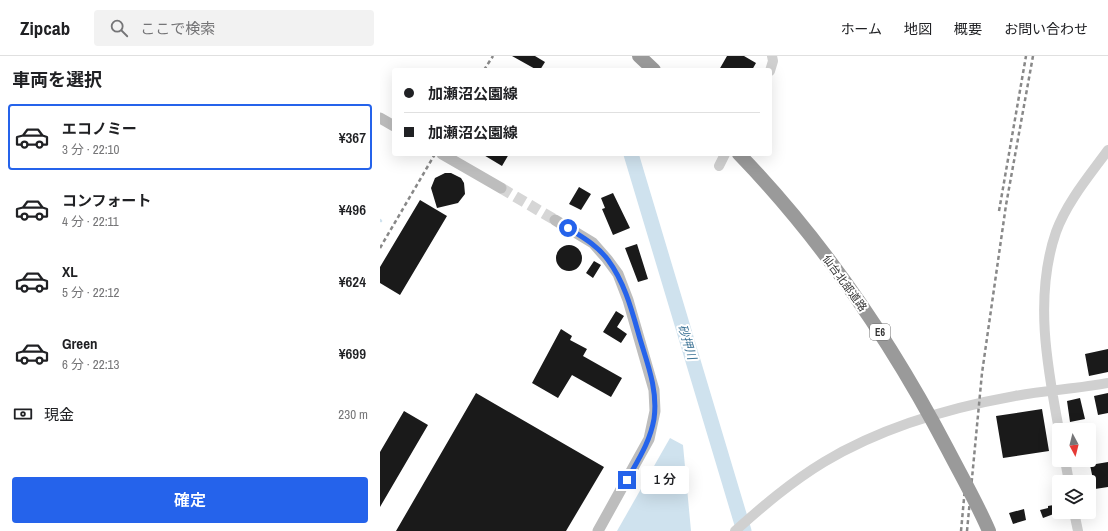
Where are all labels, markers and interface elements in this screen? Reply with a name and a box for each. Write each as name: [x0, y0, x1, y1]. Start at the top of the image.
search box: [94, 10, 374, 46]
text: Zipcab: [20, 15, 70, 41]
icon: search: [108, 17, 130, 39]
text: ここで検索: [140, 18, 215, 39]
text: ホーム: [840, 20, 882, 38]
text: 地図: [904, 20, 932, 38]
text: 概要: [954, 20, 982, 38]
text: お問い合わせ: [1004, 20, 1088, 38]
text: 車両を選択: [12, 67, 102, 92]
text: 加瀬沼公園線: [428, 83, 518, 104]
text: エコノミー: [62, 118, 137, 139]
icon: car: [14, 119, 50, 155]
text: 加瀬沼公園線: [428, 122, 518, 143]
text: ¥367: [339, 127, 366, 148]
text: 3 分 · 22:10: [62, 141, 119, 158]
text: コンフォート: [62, 190, 152, 211]
icon: car: [14, 191, 50, 227]
text: ¥496: [339, 199, 366, 220]
text: 4 分 · 22:11: [62, 213, 119, 230]
route start: [559, 219, 577, 237]
street label: 仙台北部道路: [820, 252, 870, 314]
text: XL: [62, 261, 78, 282]
icon: car: [14, 263, 50, 299]
text: ¥624: [339, 271, 366, 292]
text: 5 分 · 22:12: [62, 284, 119, 301]
water label: 砂押川: [674, 322, 700, 363]
road number: E6: [870, 324, 890, 340]
text: Green: [62, 333, 98, 354]
icon: car: [14, 335, 50, 371]
text: ¥699: [339, 343, 366, 364]
text: 6 分 · 22:13: [62, 356, 119, 373]
icon: cash: [12, 403, 34, 425]
text: 現金: [44, 404, 74, 425]
text: 230 m: [338, 406, 368, 423]
north arrow: [1052, 423, 1096, 467]
map controls: [1052, 423, 1096, 519]
callout: 1 分: [641, 466, 689, 494]
route end: [618, 471, 636, 489]
text: 1 分: [654, 471, 676, 488]
button: layers: [1052, 475, 1096, 519]
button: 確定: [12, 477, 368, 523]

